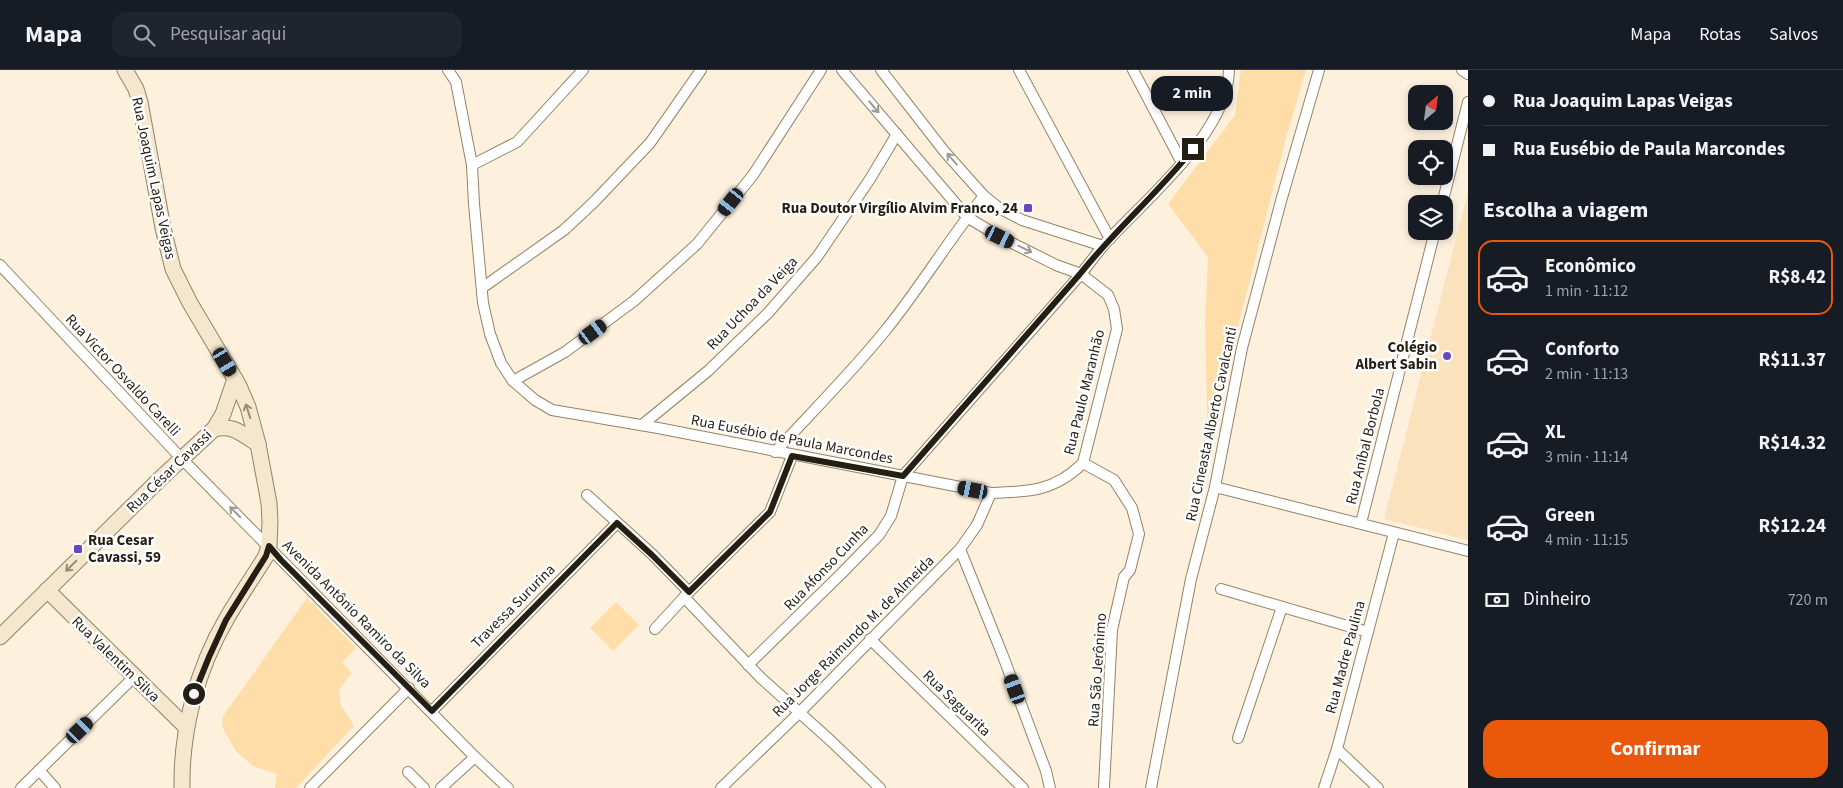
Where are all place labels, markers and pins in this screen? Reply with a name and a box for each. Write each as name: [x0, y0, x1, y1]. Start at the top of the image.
place label: Rua Doutor Virgílio Alvim Franco, 24: [782, 198, 1018, 219]
marker: Rua Doutor Virgílio Alvim Franco, 24: [1022, 202, 1034, 214]
place label: Colégio Albert Sabin: [1354, 337, 1437, 375]
marker: Colégio Albert Sabin: [1441, 350, 1453, 362]
place label: Rua Cesar Cavassi, 59: [88, 530, 161, 568]
marker: Rua Cesar Cavassi, 59: [72, 543, 84, 555]

